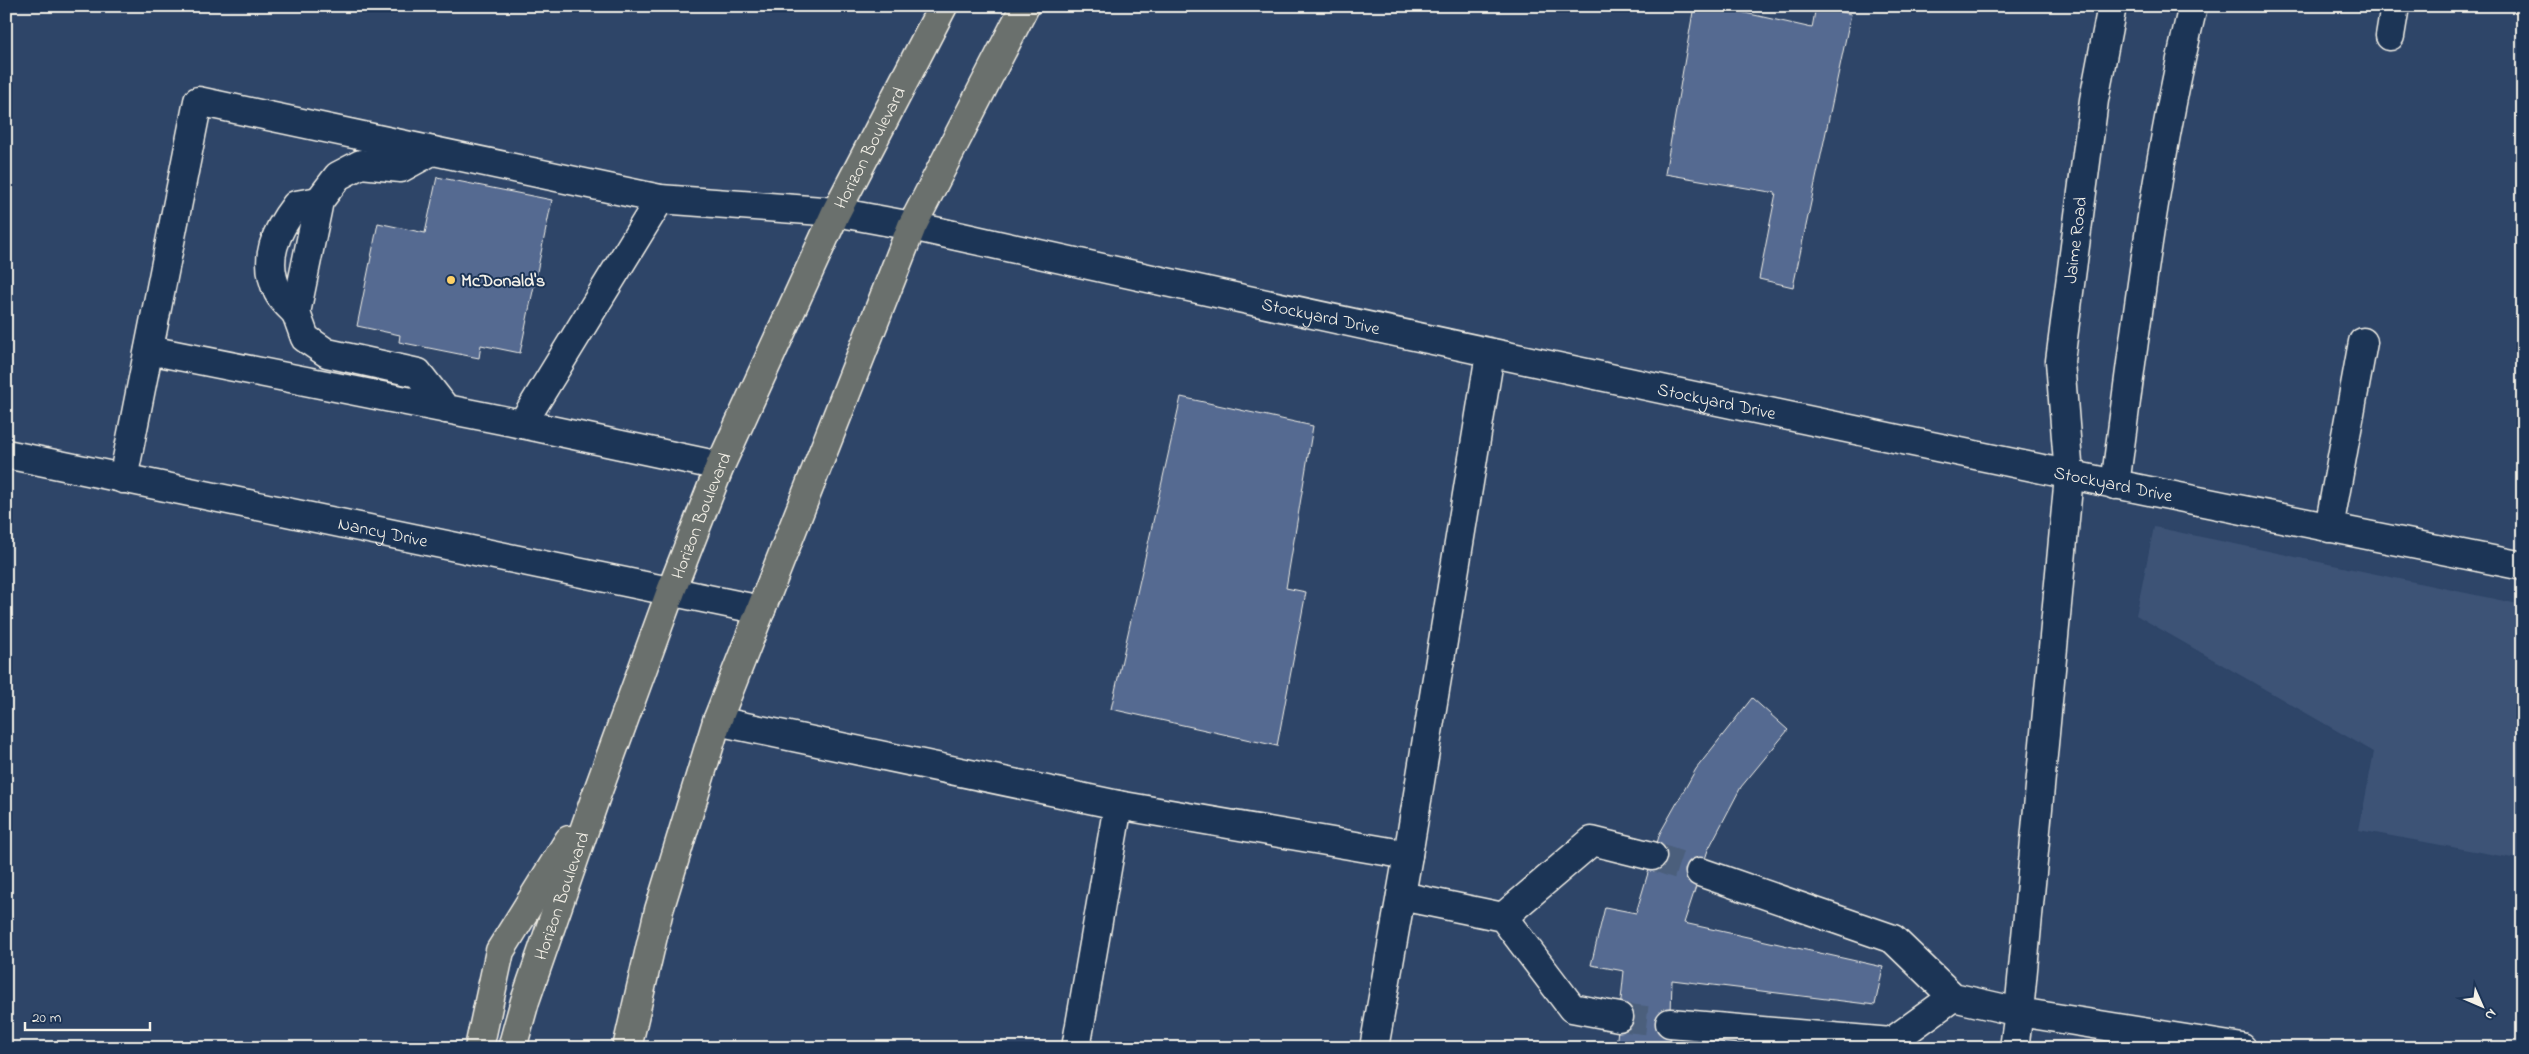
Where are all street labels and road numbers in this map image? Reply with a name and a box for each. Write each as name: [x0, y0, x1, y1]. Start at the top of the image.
street label: Horizon Boulevard: [829, 83, 914, 214]
street label: Jaime Road: [2059, 195, 2095, 285]
street label: Stockyard Drive: [1259, 292, 1383, 344]
street label: Stockyard Drive: [1655, 378, 1779, 428]
street label: Horizon Boulevard: [666, 449, 739, 584]
street label: Stockyard Drive: [2051, 461, 2175, 511]
street label: Nancy Drive: [335, 512, 431, 556]
street label: Horizon Boulevard: [529, 829, 598, 964]

